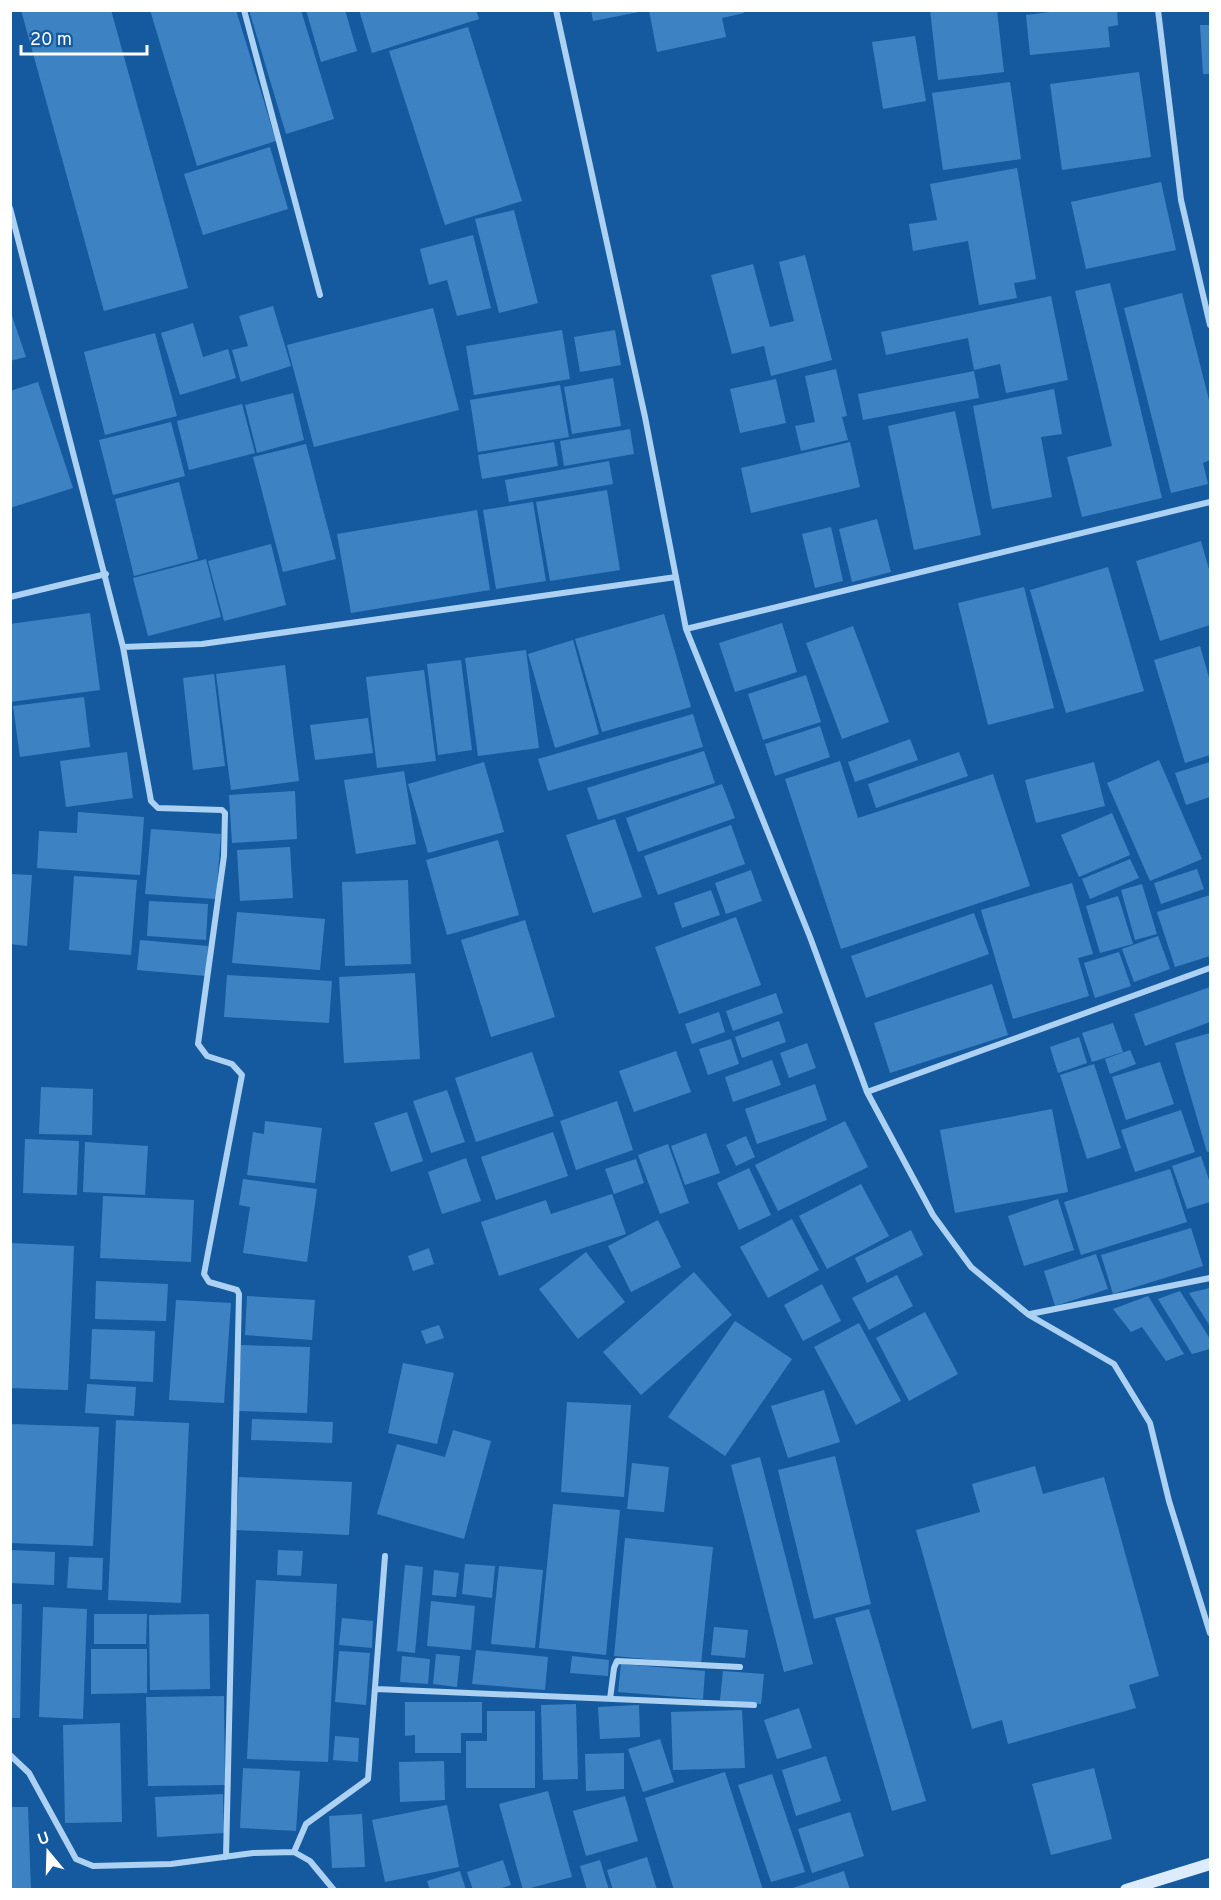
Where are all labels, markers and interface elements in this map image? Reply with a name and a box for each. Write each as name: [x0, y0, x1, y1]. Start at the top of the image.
scale bar: [21, 18, 147, 56]
text: 20 m: [30, 29, 72, 52]
north arrow: [18, 1822, 78, 1882]
text: U: [35, 1828, 52, 1851]

